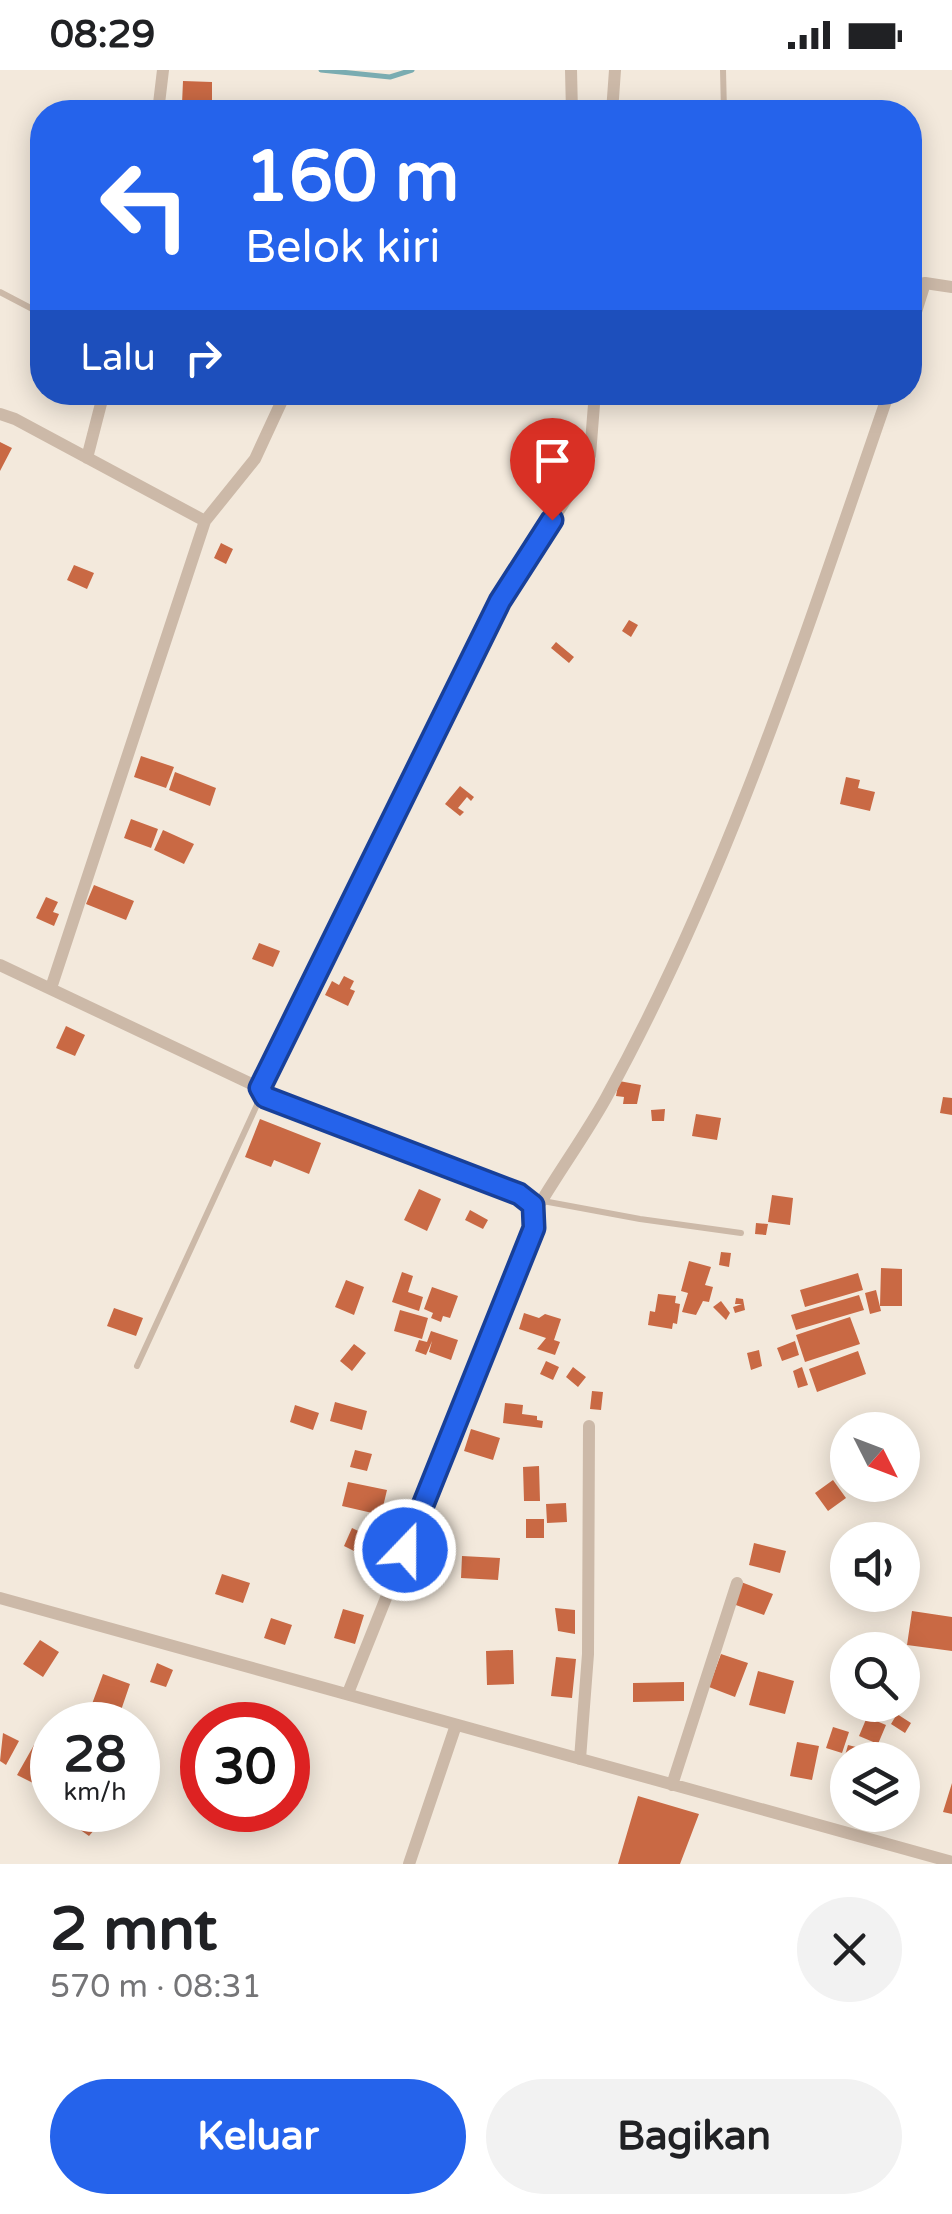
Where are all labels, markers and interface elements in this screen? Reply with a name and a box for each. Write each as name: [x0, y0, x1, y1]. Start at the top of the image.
text: 08:29: [50, 12, 155, 58]
text: 160 m: [245, 136, 459, 220]
icon: left: [80, 140, 210, 270]
text: Belok kiri: [245, 221, 440, 275]
icon: right: [176, 330, 231, 385]
text: Lalu: [80, 335, 156, 381]
pin: [510, 418, 595, 521]
icon: arrive: [525, 433, 580, 488]
north arrow: [830, 1412, 920, 1502]
map controls: [830, 1412, 920, 1832]
position arrow: [353, 1498, 457, 1602]
button: sound: [830, 1522, 920, 1612]
button: search: [830, 1632, 920, 1722]
speed limit sign: 30: [180, 1702, 310, 1832]
text: 28: [64, 1725, 126, 1785]
button: layers: [830, 1742, 920, 1832]
text: km/h: [64, 1777, 126, 1807]
text: 2 mnt: [50, 1894, 217, 1966]
button: close: [797, 1897, 902, 2002]
text: 570 m · 08:31: [50, 1968, 262, 2006]
button: Keluar: [50, 2079, 466, 2194]
button: Bagikan: [486, 2079, 902, 2194]

